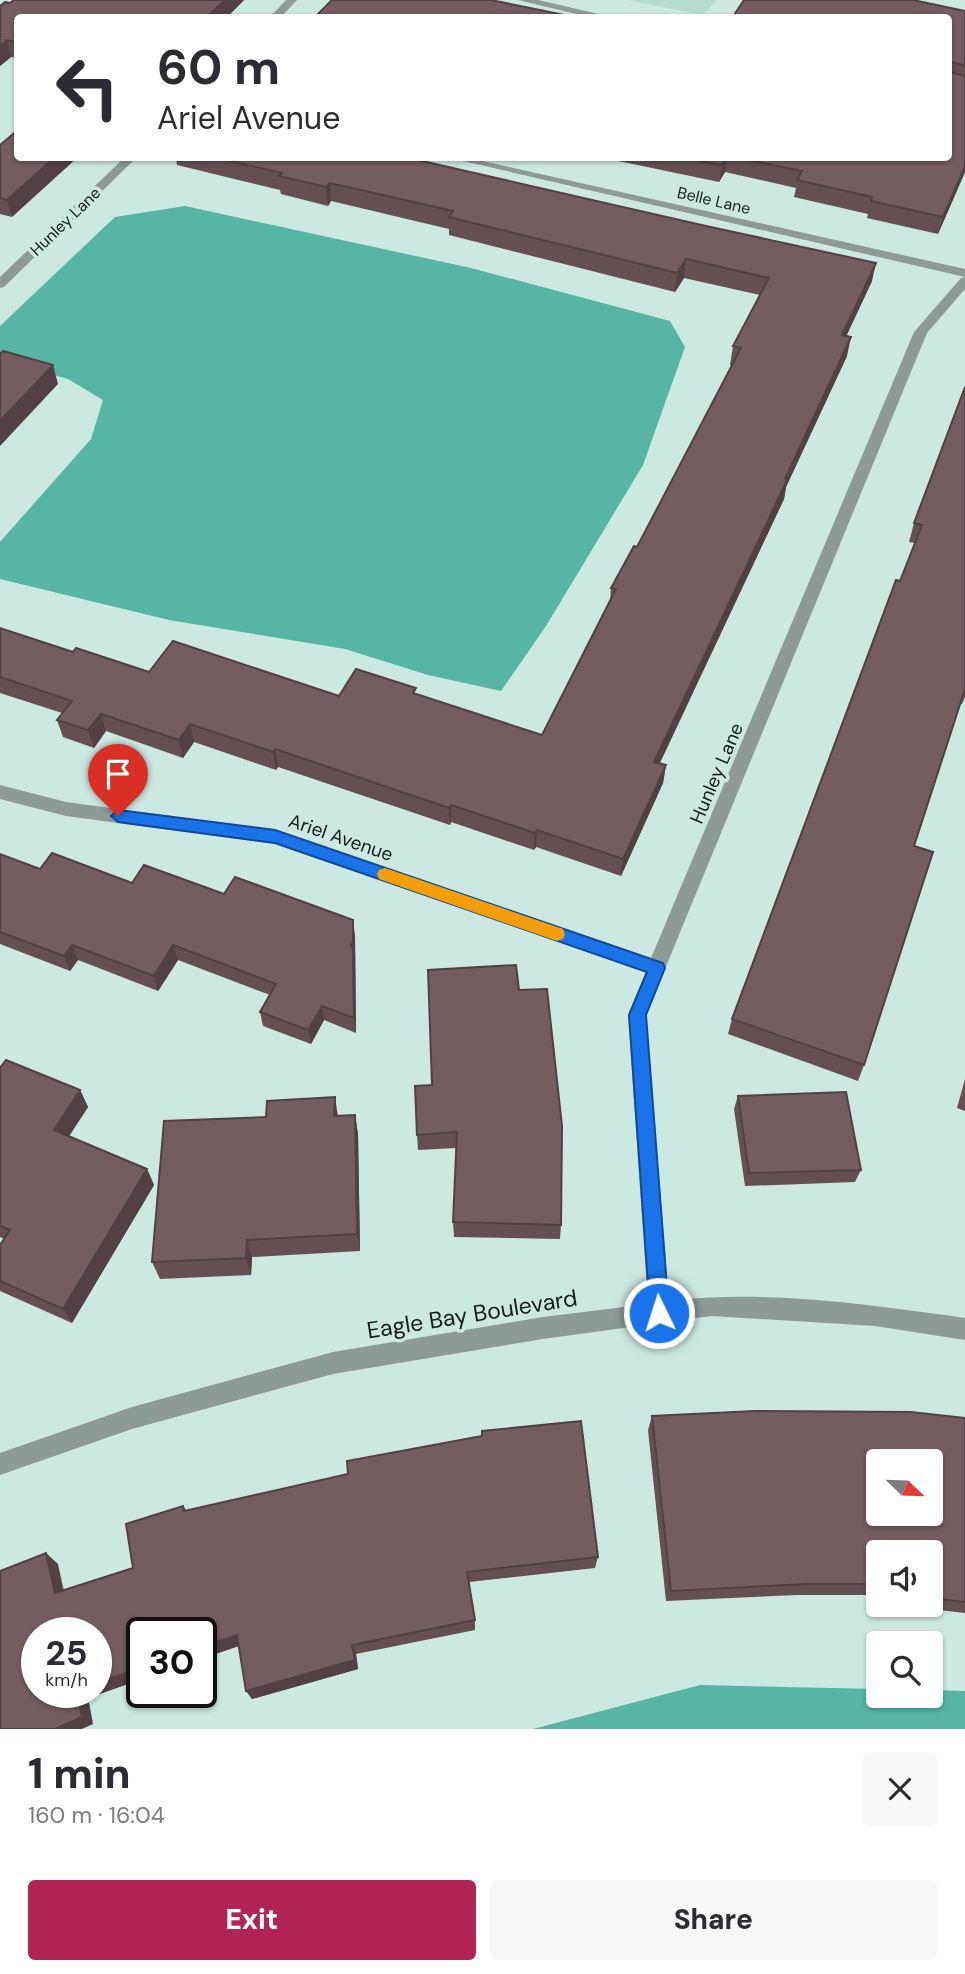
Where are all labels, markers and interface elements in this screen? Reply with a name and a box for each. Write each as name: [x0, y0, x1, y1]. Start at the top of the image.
text: 60 m: [157, 35, 280, 99]
icon: left: [42, 42, 133, 133]
text: Ariel Avenue: [157, 97, 340, 139]
street label: Hunley Lane: [26, 182, 105, 260]
street label: Belle Lane: [675, 182, 753, 219]
street label: Hunley Lane: [684, 719, 749, 827]
pin: [88, 744, 148, 816]
icon: arrive: [99, 755, 137, 793]
street label: Ariel Avenue: [285, 808, 396, 867]
position arrow: [622, 1276, 696, 1350]
street label: Eagle Bay Boulevard: [365, 1283, 579, 1345]
north arrow: [866, 1449, 943, 1526]
map controls: [866, 1449, 943, 1708]
button: sound: [866, 1540, 943, 1617]
speed limit sign: 30: [126, 1617, 217, 1708]
text: 25: [46, 1630, 87, 1676]
button: search: [866, 1631, 943, 1708]
text: km/h: [45, 1668, 88, 1692]
text: 1 min: [28, 1746, 131, 1801]
button: close: [863, 1752, 937, 1826]
text: 160 m · 16:04: [28, 1800, 165, 1830]
button: Exit: [28, 1880, 476, 1960]
button: Share: [490, 1880, 937, 1960]

